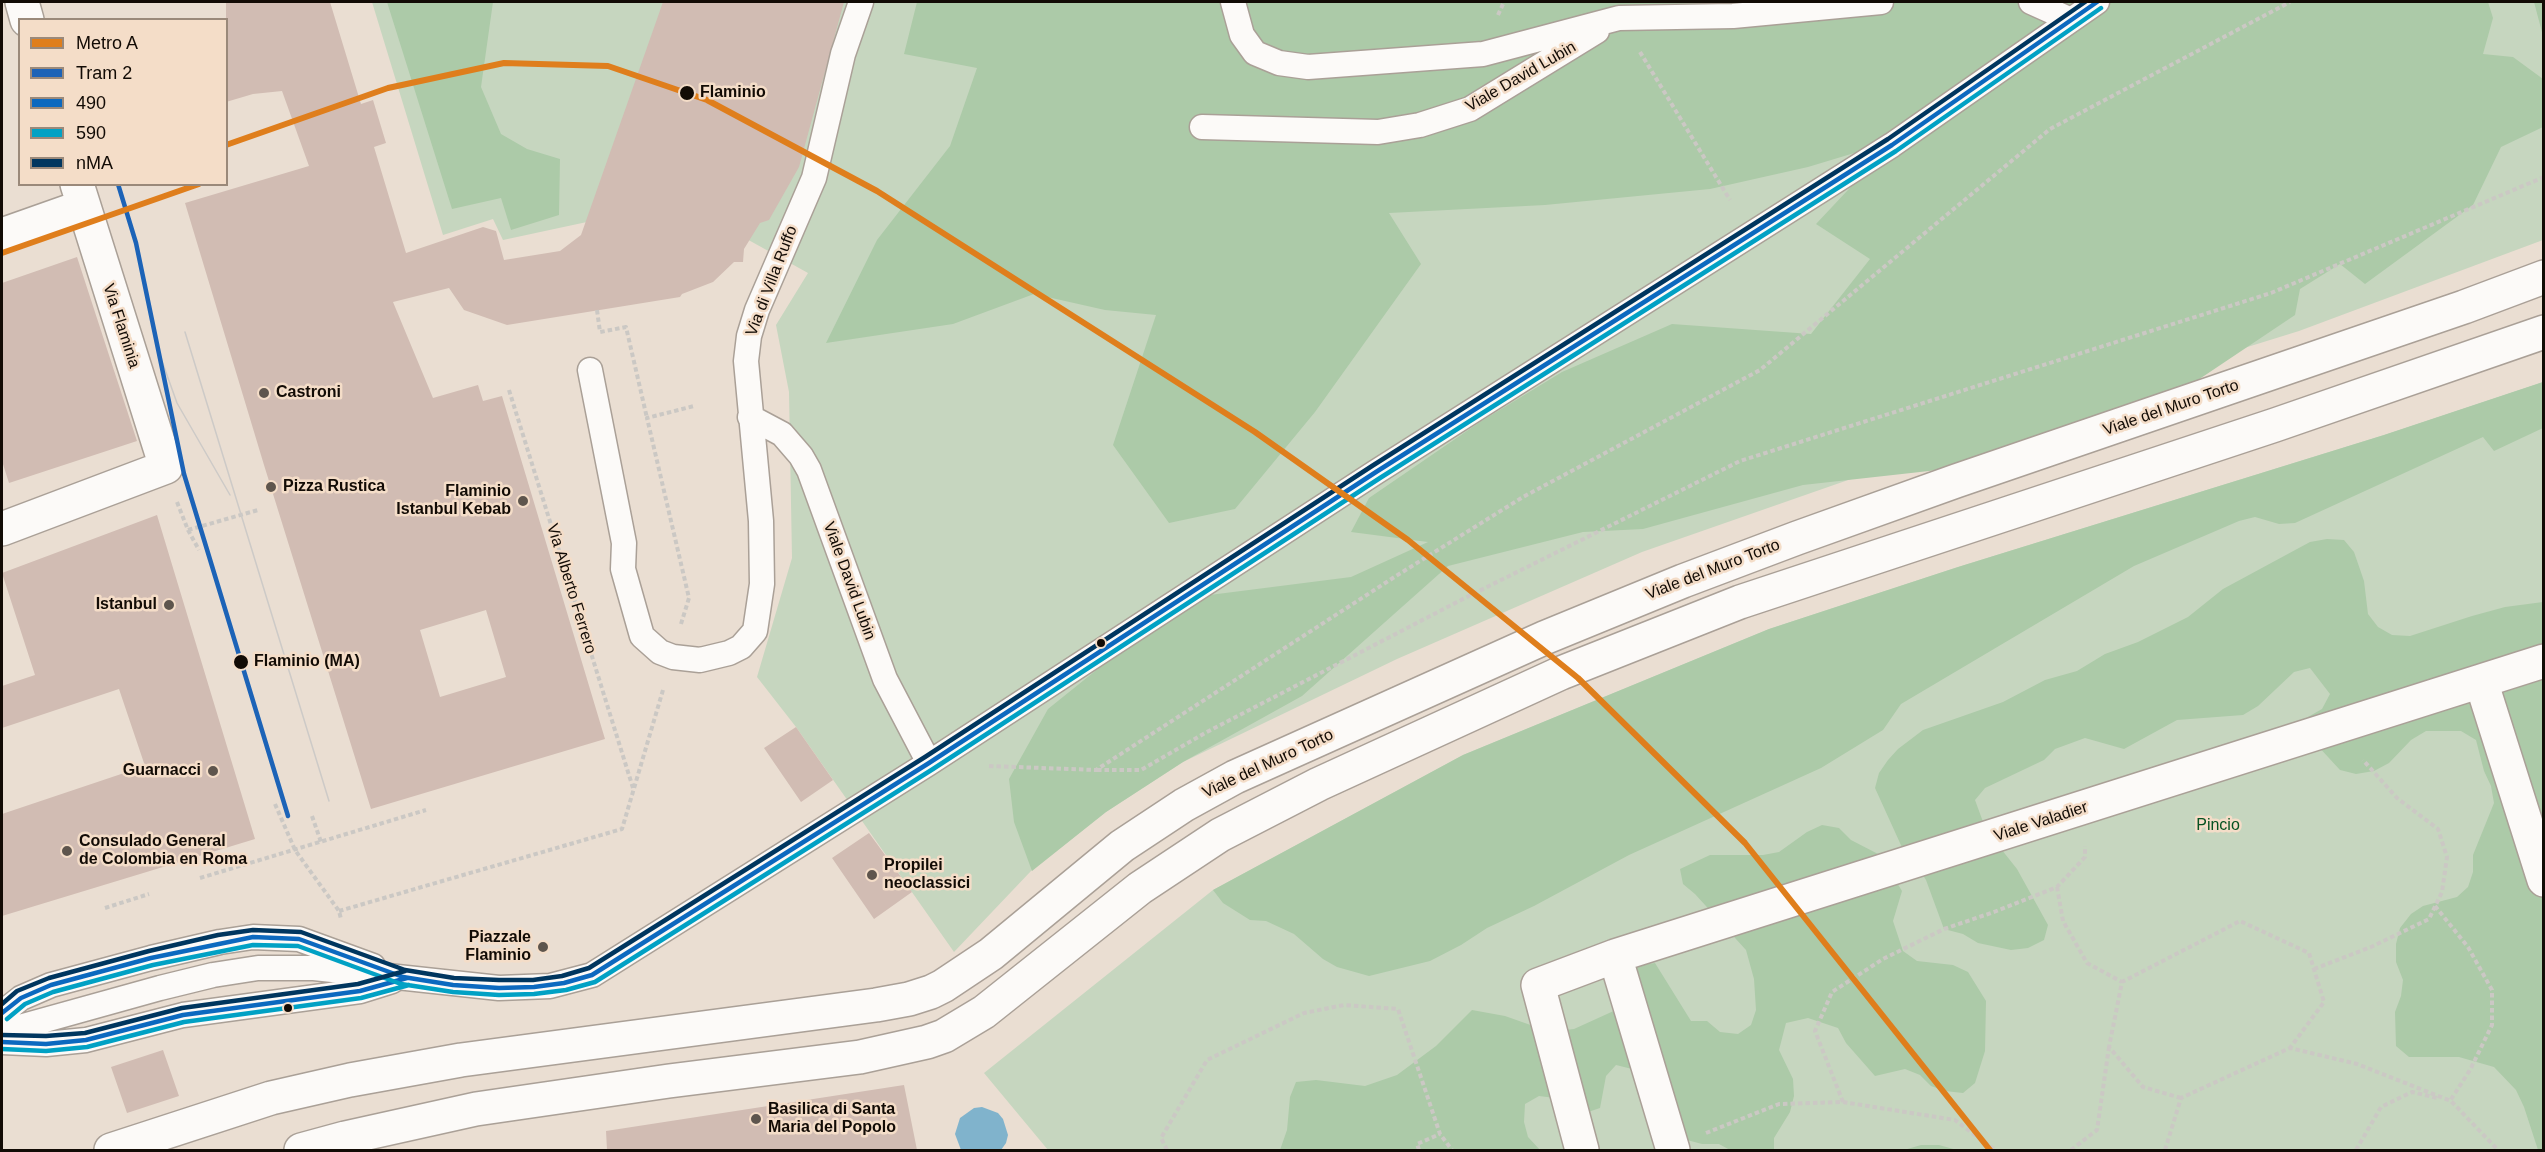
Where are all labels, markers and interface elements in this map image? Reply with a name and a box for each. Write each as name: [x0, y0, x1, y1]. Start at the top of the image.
legend: [18, 18, 228, 186]
text: Metro A: [76, 33, 138, 53]
street label: Viale David Lubin: [1462, 38, 1580, 116]
text: Tram 2: [76, 63, 132, 83]
place label: Flaminio: [700, 83, 766, 103]
marker: Flaminio: [678, 84, 696, 102]
text: 490: [76, 93, 106, 113]
text: 590: [76, 123, 106, 143]
text: nMA: [76, 153, 113, 173]
street label: Via di Villa Ruffo: [742, 223, 802, 339]
street label: Via Flaminia: [98, 281, 144, 371]
street label: Viale del Muro Torto: [2101, 376, 2241, 440]
place label: Castroni: [276, 383, 341, 403]
marker: Castroni: [257, 386, 271, 400]
place label: Pizza Rustica: [283, 477, 385, 497]
marker: Pizza Rustica: [264, 480, 278, 494]
place label: Flaminio Istanbul Kebab: [396, 482, 511, 520]
marker: Flaminio Istanbul Kebab: [516, 494, 530, 508]
street label: Viale David Lubin: [819, 519, 879, 643]
street label: Via Alberto Ferrero: [542, 522, 600, 656]
street label: Viale del Muro Torto: [1643, 536, 1783, 604]
place label: Istanbul: [96, 595, 157, 615]
marker: Istanbul: [162, 598, 176, 612]
unlabelled marker: [1095, 637, 1107, 649]
place label: Flaminio (MA): [254, 652, 360, 672]
marker: Flaminio (MA): [232, 653, 250, 671]
street label: Viale del Muro Torto: [1200, 725, 1336, 803]
place label: Guarnacci: [123, 761, 201, 781]
marker: Guarnacci: [206, 764, 220, 778]
street label: Viale Valadier: [1992, 798, 2090, 846]
park label: Pincio: [2196, 816, 2240, 836]
place label: Consulado General de Colombia en Roma: [79, 832, 247, 870]
marker: Consulado General de Colombia en Roma: [60, 844, 74, 858]
place label: Propilei neoclassici: [884, 856, 970, 894]
marker: Propilei neoclassici: [865, 868, 879, 882]
place label: Piazzale Flaminio: [465, 928, 531, 966]
marker: Piazzale Flaminio: [536, 940, 550, 954]
unlabelled marker: [282, 1002, 294, 1014]
place label: Basilica di Santa Maria del Popolo: [768, 1100, 896, 1138]
marker: Basilica di Santa Maria del Popolo: [749, 1112, 763, 1126]

